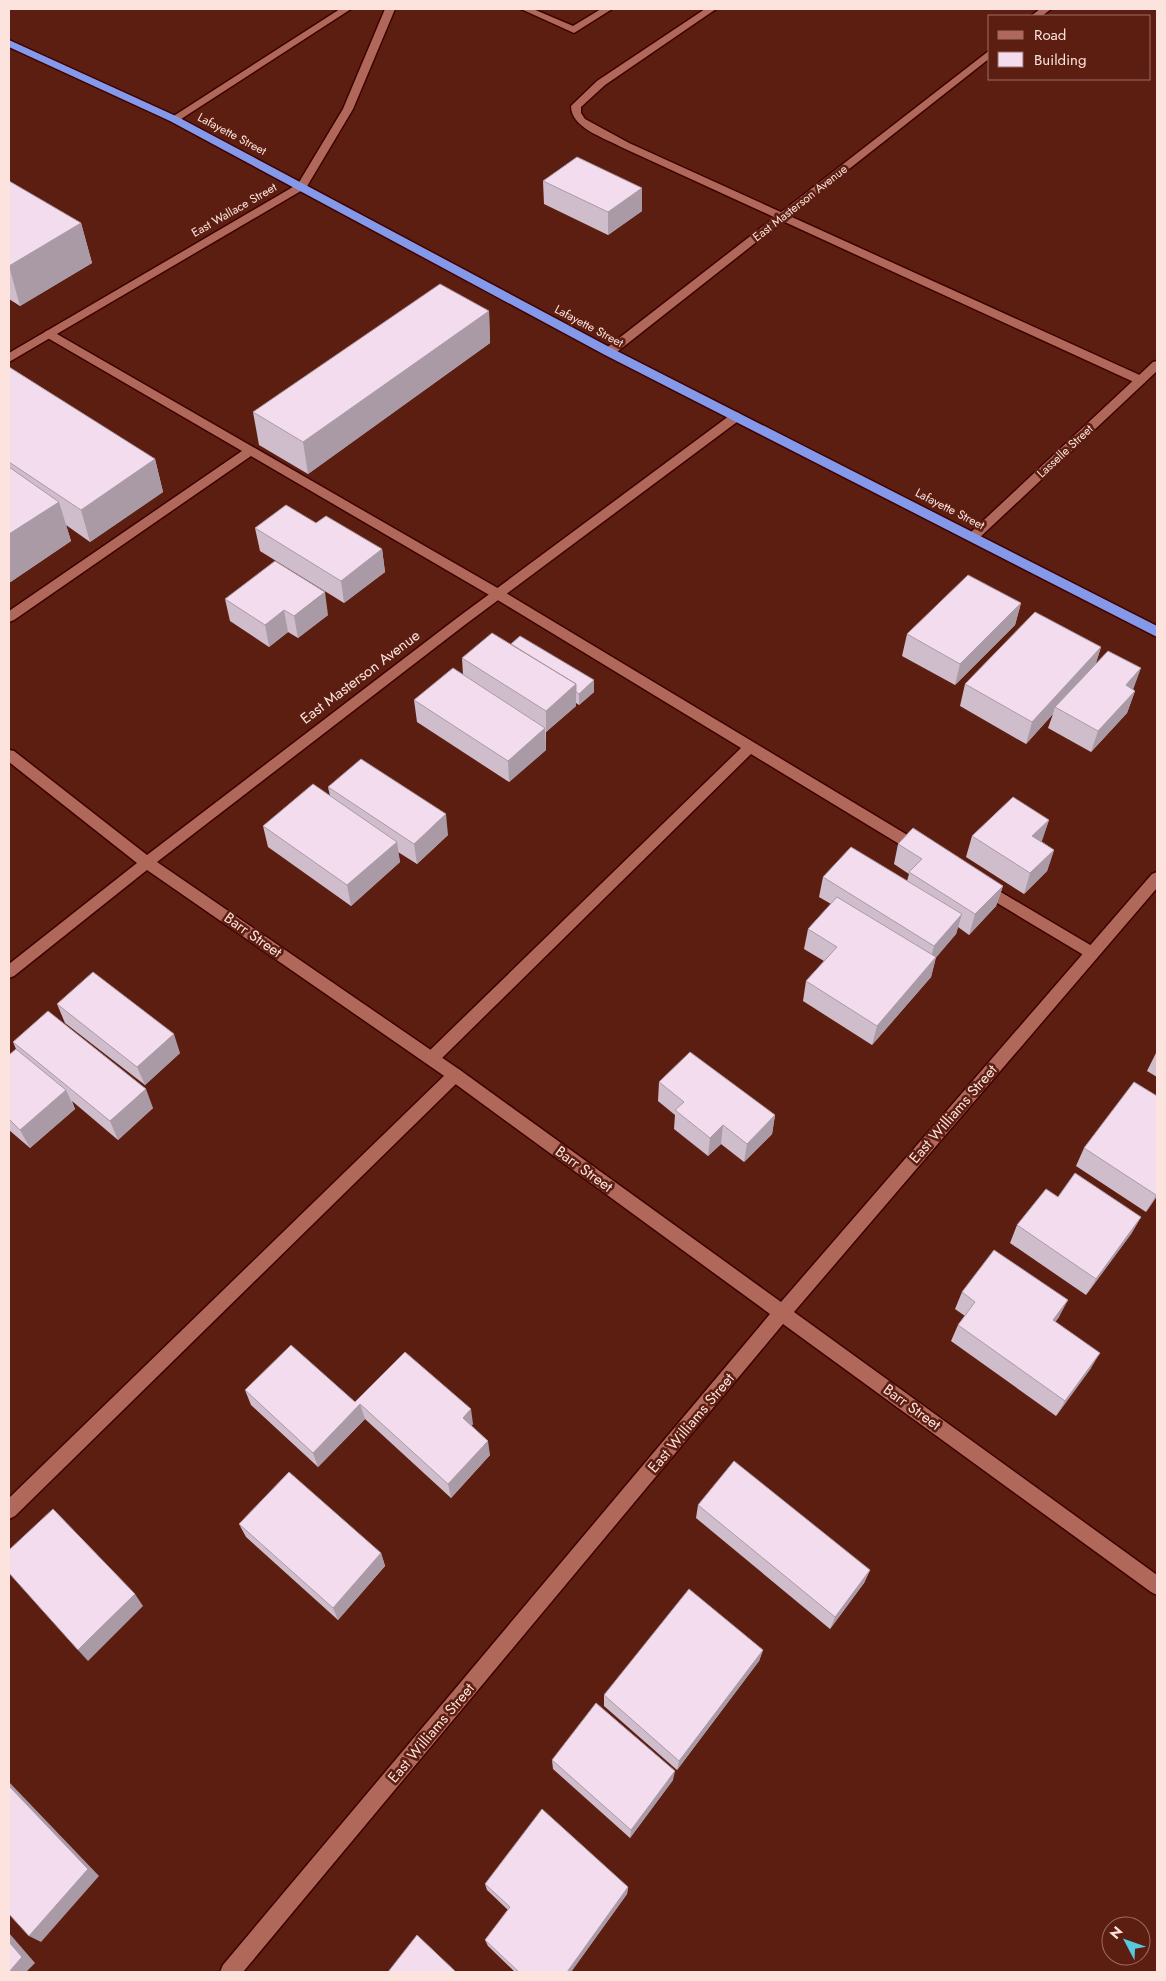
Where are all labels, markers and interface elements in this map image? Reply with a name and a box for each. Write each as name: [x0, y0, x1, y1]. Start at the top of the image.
legend: [988, 15, 1151, 80]
text: Road: [1034, 24, 1066, 46]
text: Building: [1034, 49, 1086, 71]
street label: Lafayette Street: [194, 108, 270, 160]
street label: East Masterson Avenue: [749, 160, 851, 246]
street label: East Wallace Street: [188, 178, 280, 242]
street label: Lafayette Street: [551, 300, 627, 352]
street label: Lasselle Street: [1033, 420, 1097, 482]
street label: Lafayette Street: [912, 484, 988, 534]
street label: East Masterson Avenue: [296, 624, 425, 729]
street label: Barr Street: [220, 907, 287, 963]
street label: East Williams Street: [904, 1060, 1002, 1168]
street label: Barr Street: [551, 1141, 618, 1198]
street label: East Williams Street: [643, 1368, 740, 1478]
street label: Barr Street: [879, 1379, 946, 1436]
street label: East Williams Street: [383, 1678, 480, 1788]
north arrow: [1101, 1916, 1151, 1966]
text: N: [1105, 1922, 1127, 1943]

